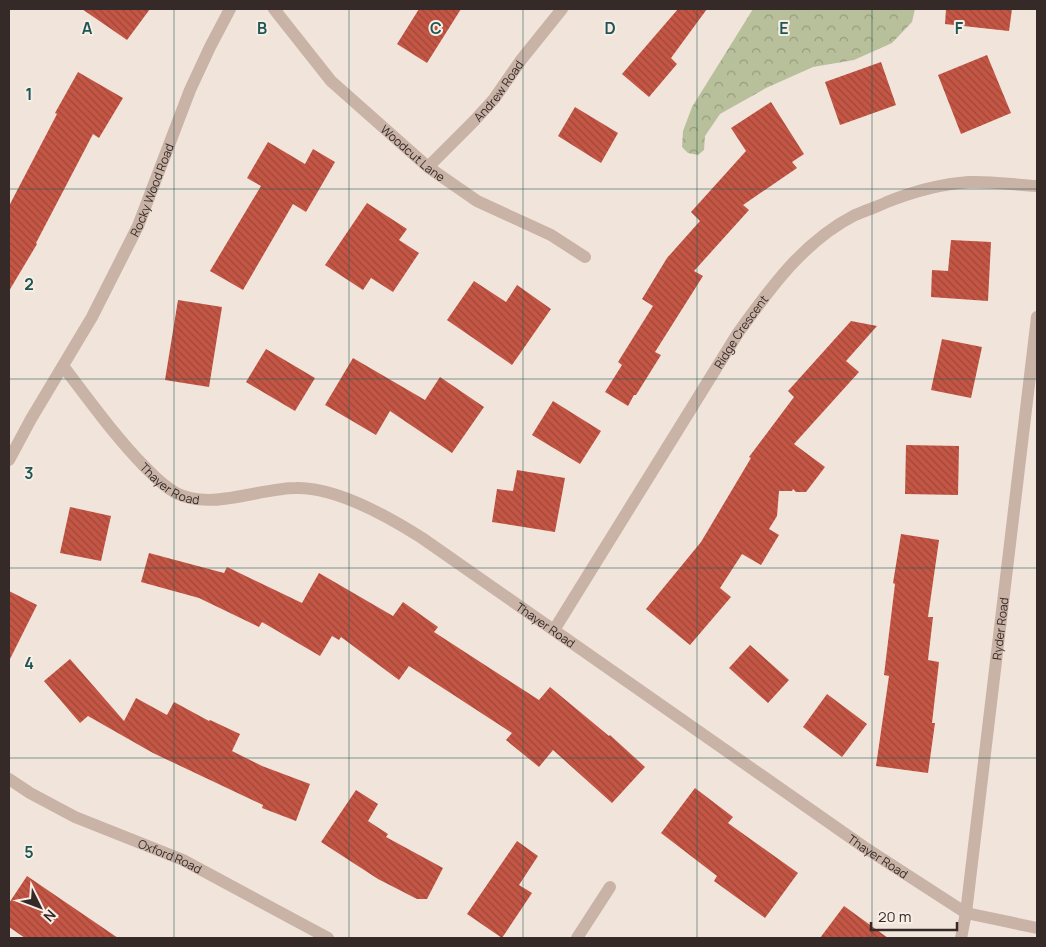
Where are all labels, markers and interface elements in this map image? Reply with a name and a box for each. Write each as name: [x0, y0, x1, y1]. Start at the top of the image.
text: A: [82, 17, 93, 39]
text: B: [257, 17, 267, 39]
text: C: [430, 17, 442, 39]
text: D: [604, 17, 616, 39]
text: E: [779, 17, 789, 39]
text: F: [955, 17, 964, 39]
street label: Andrew Road: [469, 57, 527, 125]
text: 1: [25, 83, 33, 105]
street label: Woodcut Lane: [377, 121, 449, 185]
street label: Rocky Wood Road: [126, 141, 177, 239]
text: 2: [24, 273, 34, 295]
street label: Ridge Crescent: [710, 291, 772, 372]
street label: Thayer Road: [136, 458, 201, 508]
text: 3: [24, 462, 34, 484]
street label: Ryder Road: [988, 596, 1012, 661]
street label: Thayer Road: [513, 598, 579, 651]
text: 4: [24, 652, 34, 674]
street label: Thayer Road: [845, 830, 912, 882]
street label: Oxford Road: [136, 835, 205, 877]
text: 5: [24, 841, 34, 863]
north arrow: [15, 882, 65, 932]
scale bar: [871, 900, 957, 932]
text: N: [40, 906, 60, 926]
text: 20 m: [878, 906, 911, 927]

